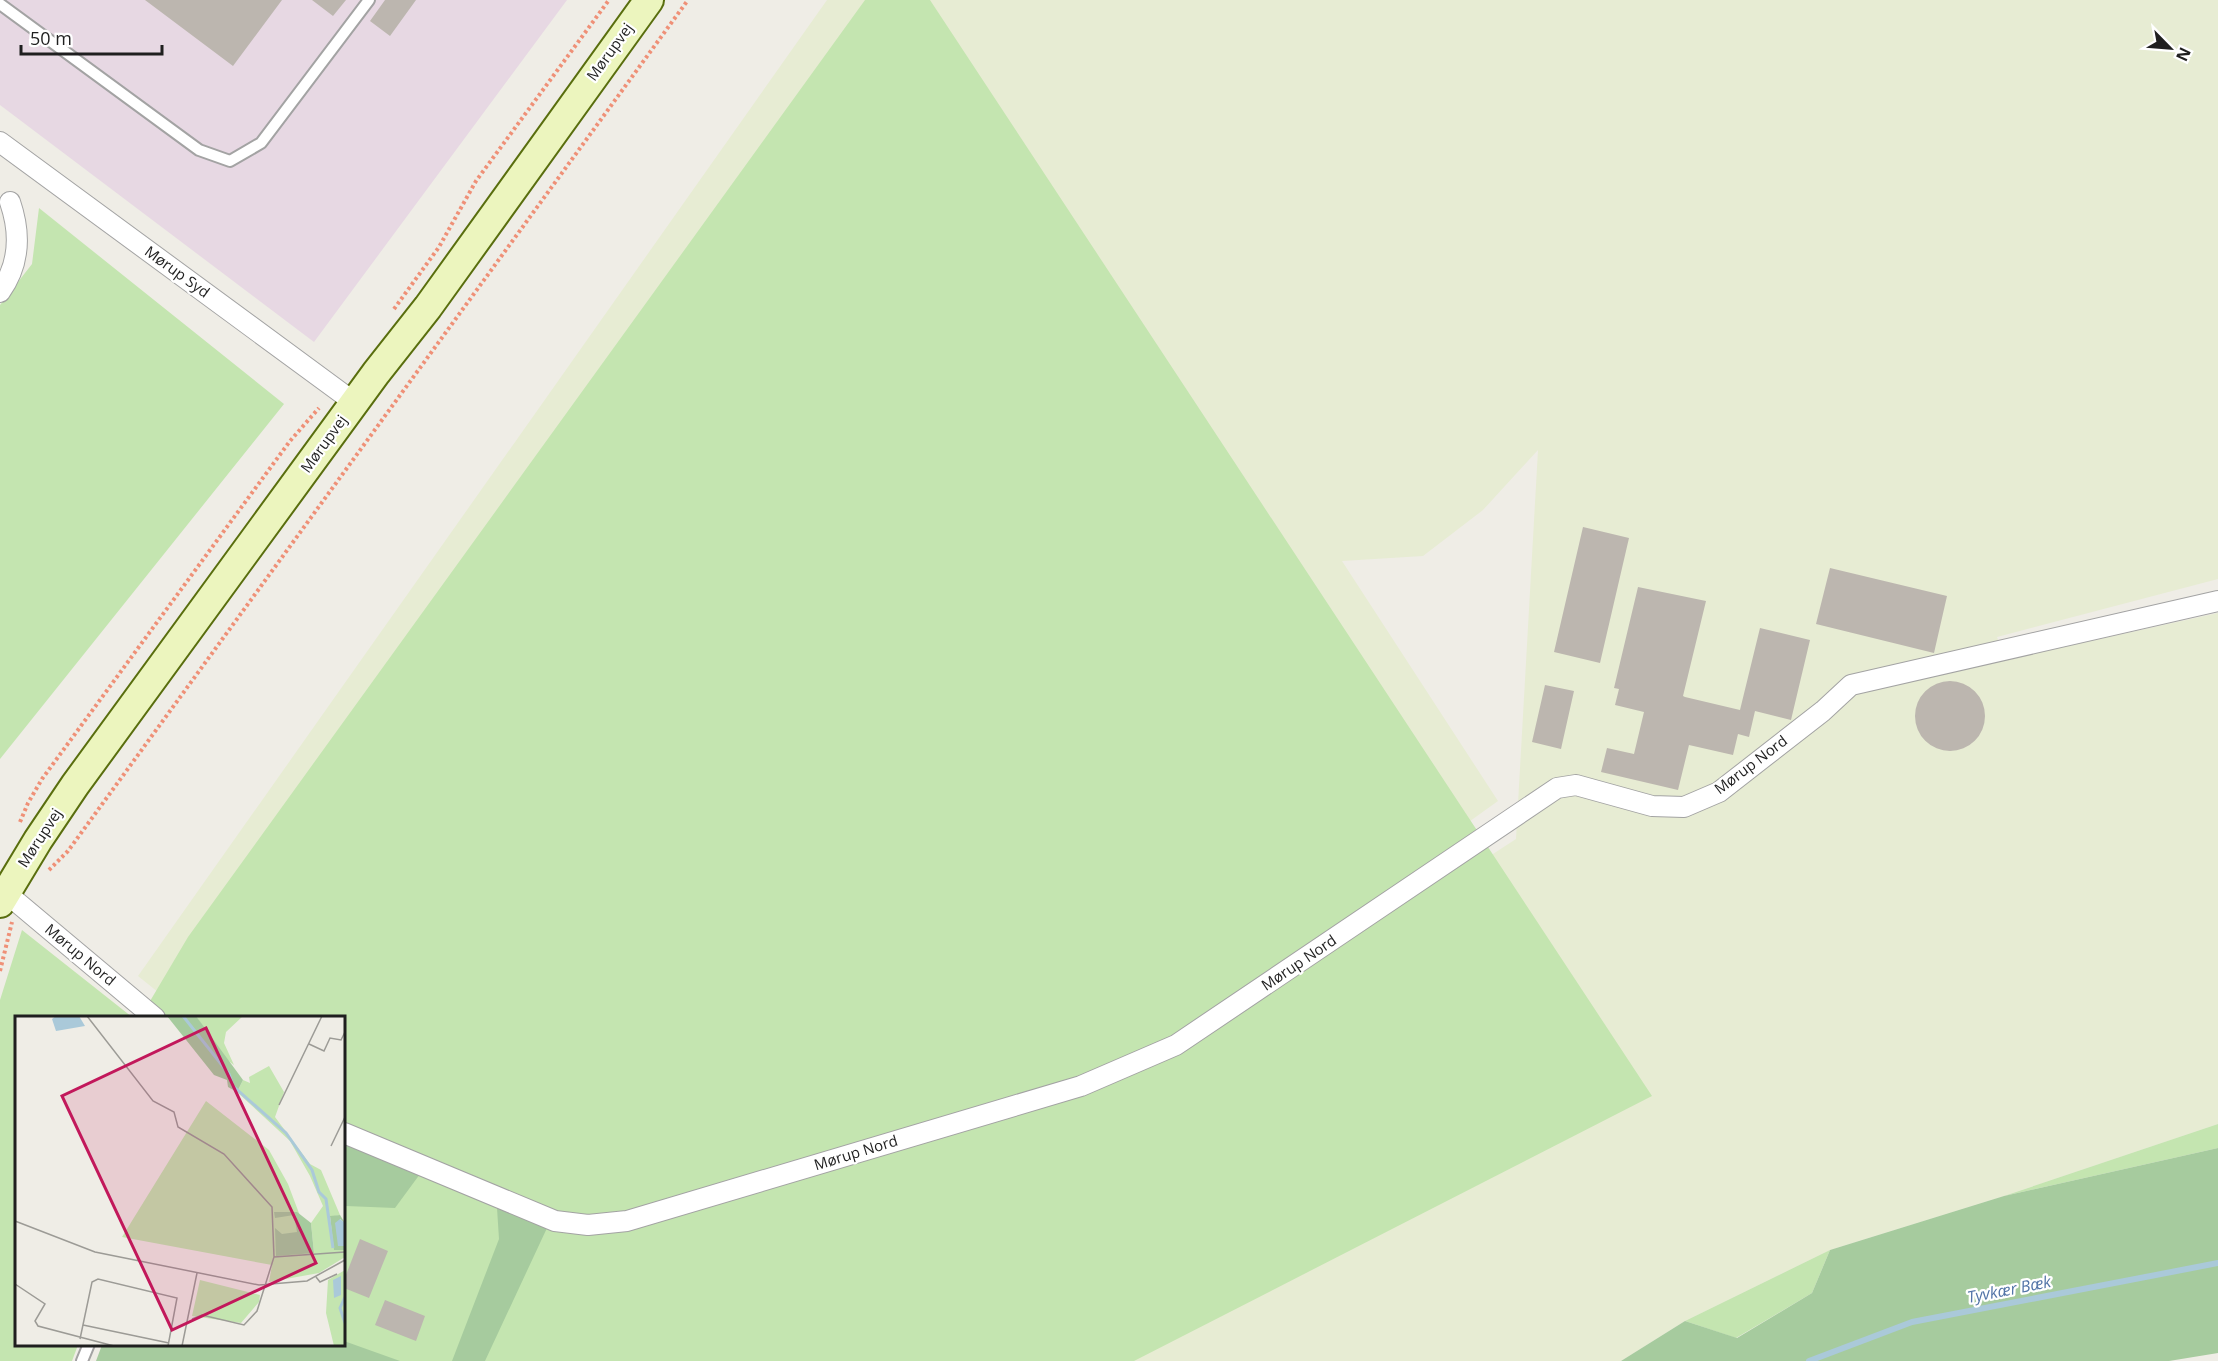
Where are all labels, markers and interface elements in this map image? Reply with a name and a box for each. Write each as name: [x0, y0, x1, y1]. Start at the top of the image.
scale bar: [21, 18, 162, 56]
north arrow: [2140, 18, 2200, 78]
street label: Mørupvej: [581, 19, 637, 84]
text: 50 m: [30, 26, 72, 50]
text: N: [2171, 44, 2196, 65]
street label: Mørup Syd: [141, 241, 214, 302]
street label: Mørupvej: [295, 411, 351, 476]
street label: Mørup Nord: [1710, 730, 1791, 798]
street label: Mørupvej: [13, 804, 66, 871]
street label: Mørup Nord: [41, 919, 120, 990]
street label: Mørup Nord: [1257, 930, 1340, 995]
inset map: [15, 1016, 345, 1346]
street label: Mørup Nord: [811, 1130, 900, 1174]
water label: Tyvkær Bæk: [1965, 1270, 2054, 1308]

